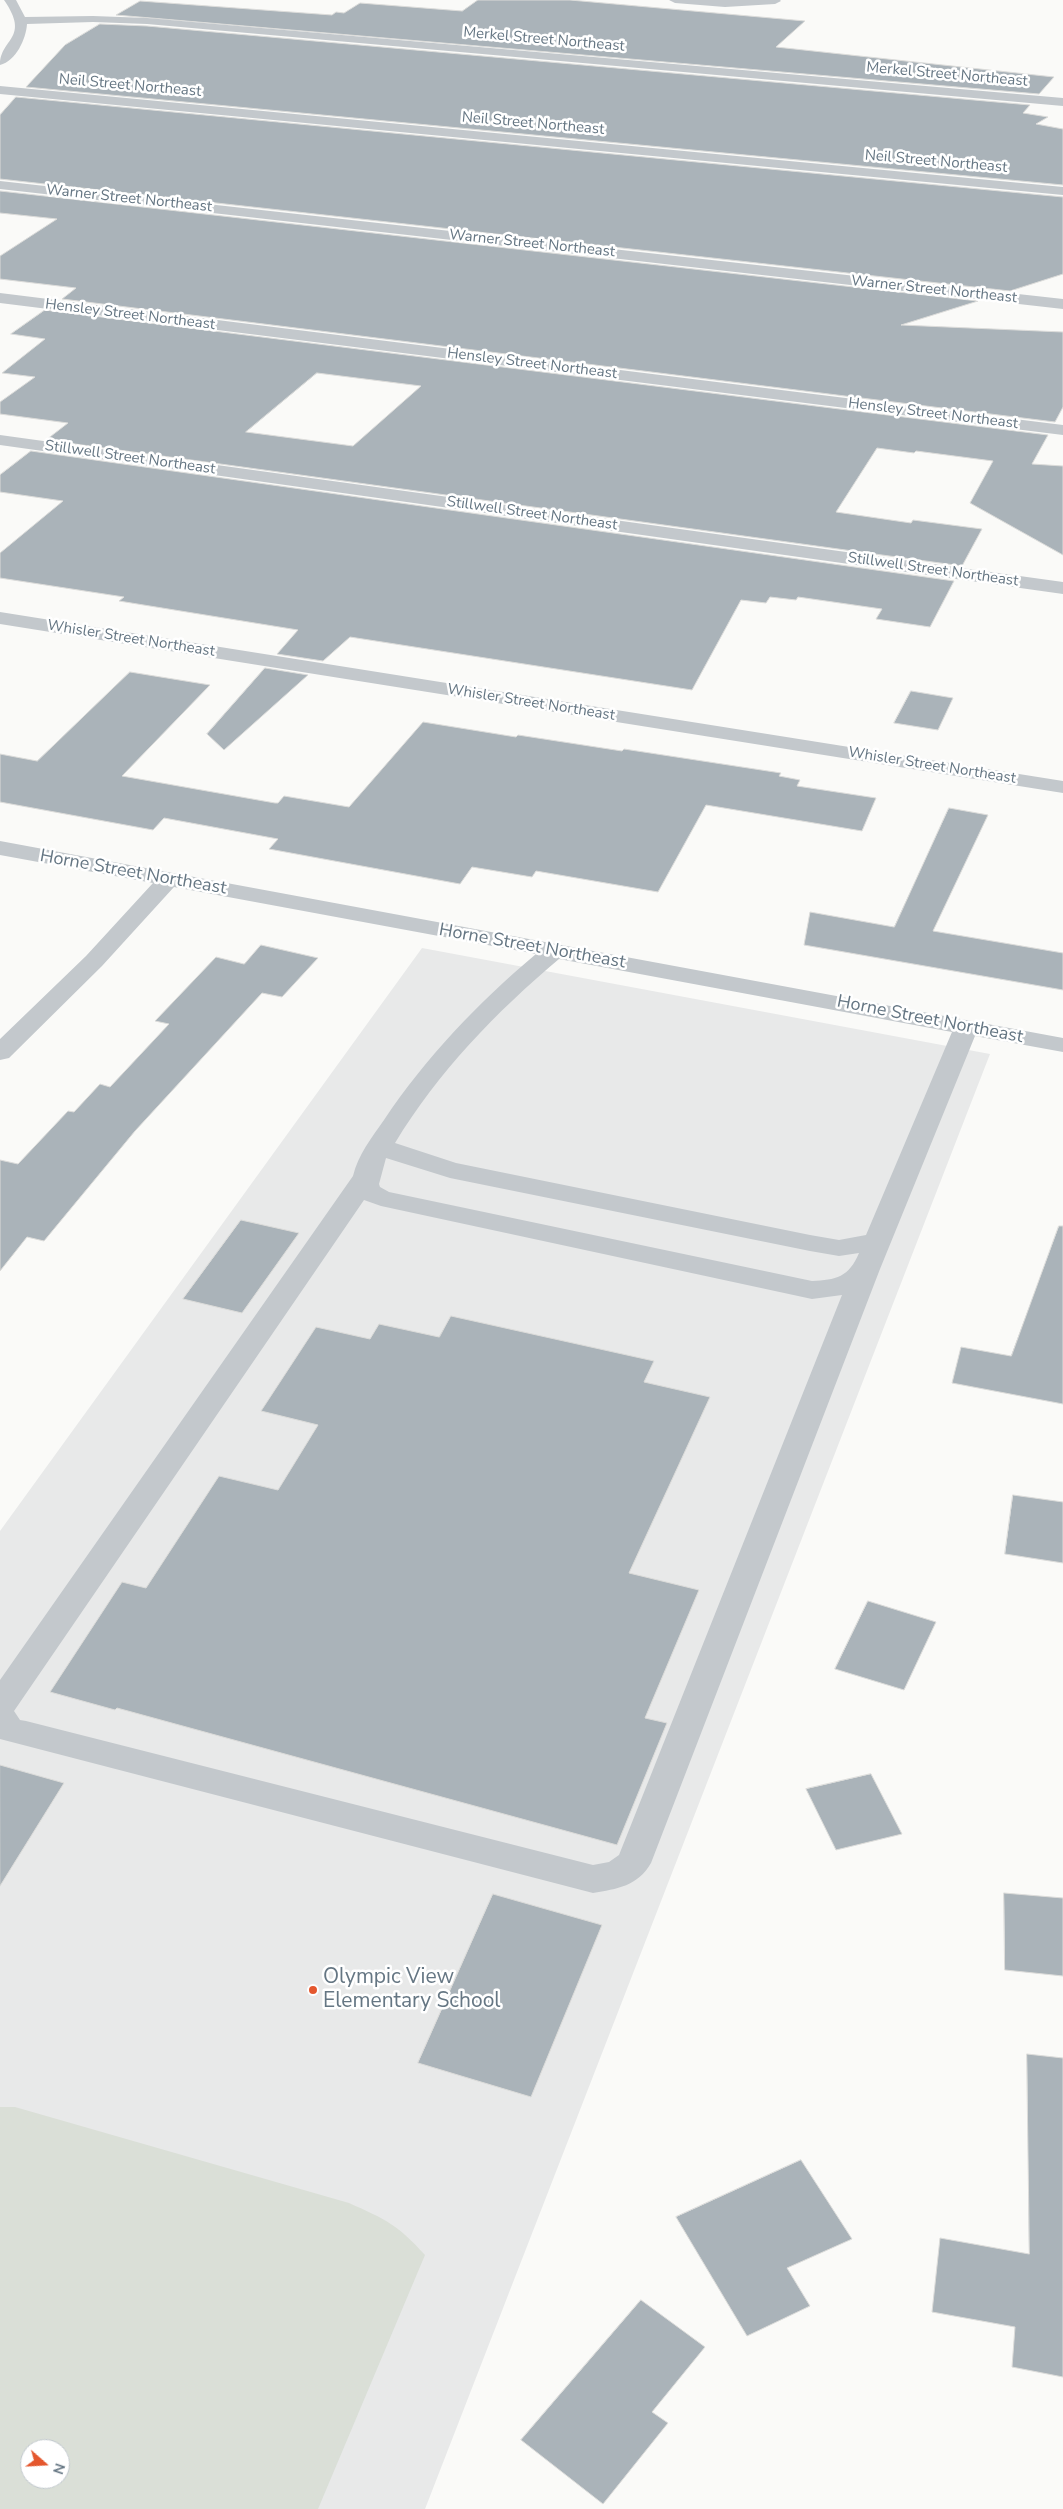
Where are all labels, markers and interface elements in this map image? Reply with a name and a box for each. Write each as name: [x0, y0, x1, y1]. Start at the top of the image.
street label: Merkel Street Northeast: [463, 24, 625, 56]
street label: Merkel Street Northeast: [866, 59, 1028, 91]
street label: Neil Street Northeast: [58, 71, 202, 101]
street label: Neil Street Northeast: [461, 109, 605, 139]
street label: Neil Street Northeast: [864, 147, 1008, 177]
street label: Warner Street Northeast: [45, 181, 213, 217]
street label: Warner Street Northeast: [448, 226, 616, 262]
street label: Warner Street Northeast: [850, 272, 1018, 308]
street label: Hensley Street Northeast: [44, 296, 216, 334]
street label: Hensley Street Northeast: [446, 345, 618, 383]
street label: Hensley Street Northeast: [847, 395, 1019, 433]
street label: Stillwell Street Northeast: [44, 437, 216, 479]
street label: Stillwell Street Northeast: [446, 493, 618, 535]
street label: Stillwell Street Northeast: [847, 549, 1019, 591]
street label: Whisler Street Northeast: [46, 617, 216, 661]
street label: Whisler Street Northeast: [446, 681, 616, 725]
street label: Whisler Street Northeast: [847, 744, 1017, 788]
street label: Horne Street Northeast: [38, 846, 228, 900]
street label: Horne Street Northeast: [437, 920, 627, 974]
street label: Horne Street Northeast: [835, 991, 1025, 1049]
place label: Olympic View Elementary School: [323, 1965, 501, 2015]
marker: Olympic View Elementary School: [307, 1984, 319, 1996]
north arrow: [20, 2439, 70, 2489]
text: N: [48, 2461, 69, 2477]

